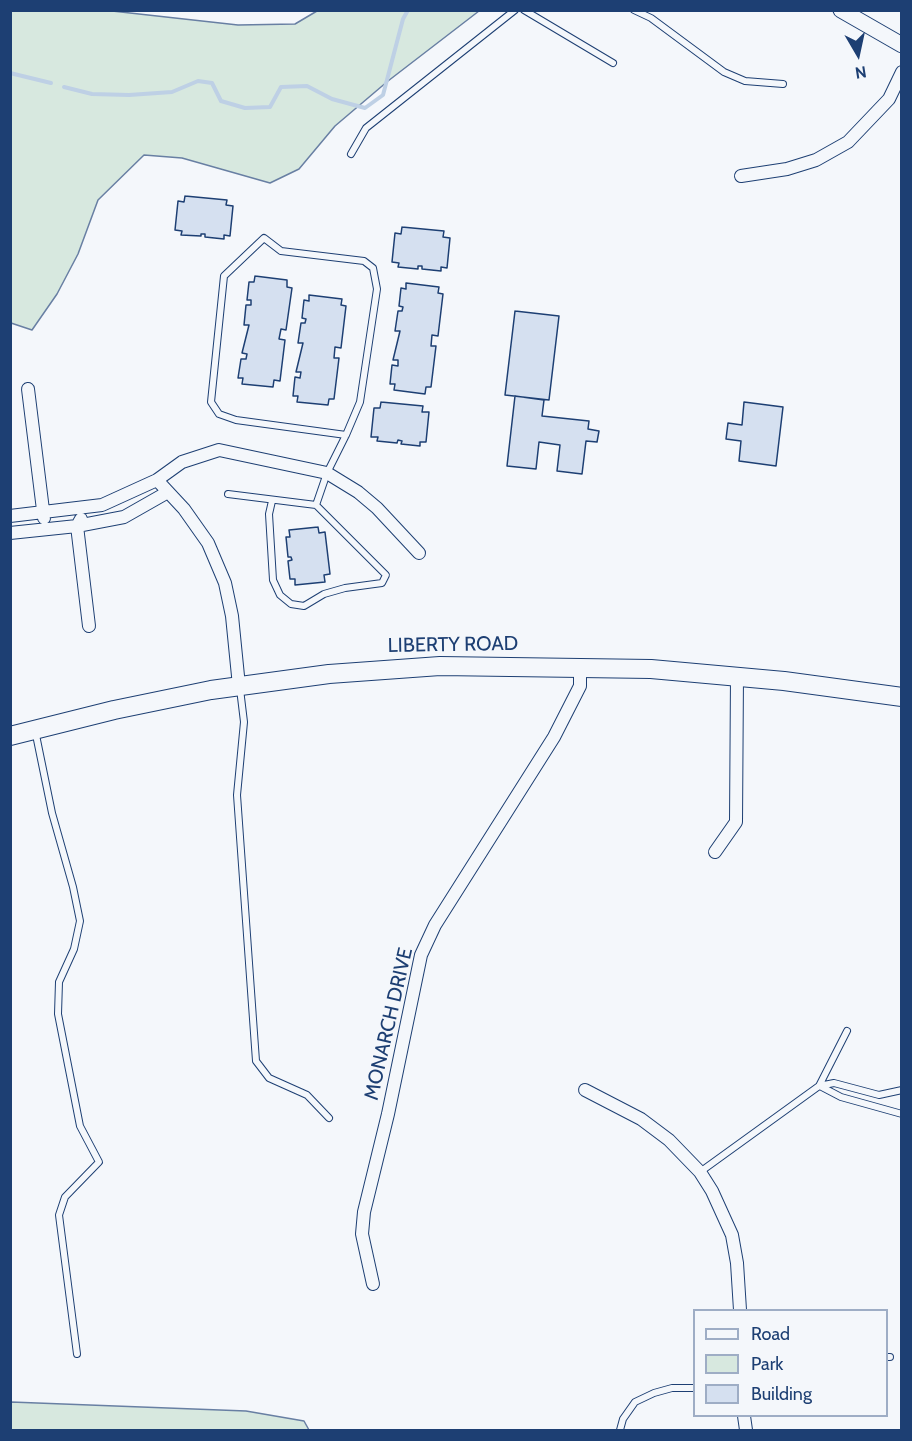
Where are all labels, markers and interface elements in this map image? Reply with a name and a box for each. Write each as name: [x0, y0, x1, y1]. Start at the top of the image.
north arrow: [828, 24, 888, 84]
text: N: [854, 62, 868, 83]
street label: LIBERTY ROAD: [388, 632, 518, 658]
street label: MONARCH DRIVE: [360, 945, 418, 1103]
legend: [693, 1309, 888, 1417]
text: Road: [751, 1323, 790, 1345]
text: Park: [751, 1353, 783, 1375]
text: Building: [751, 1383, 812, 1405]

